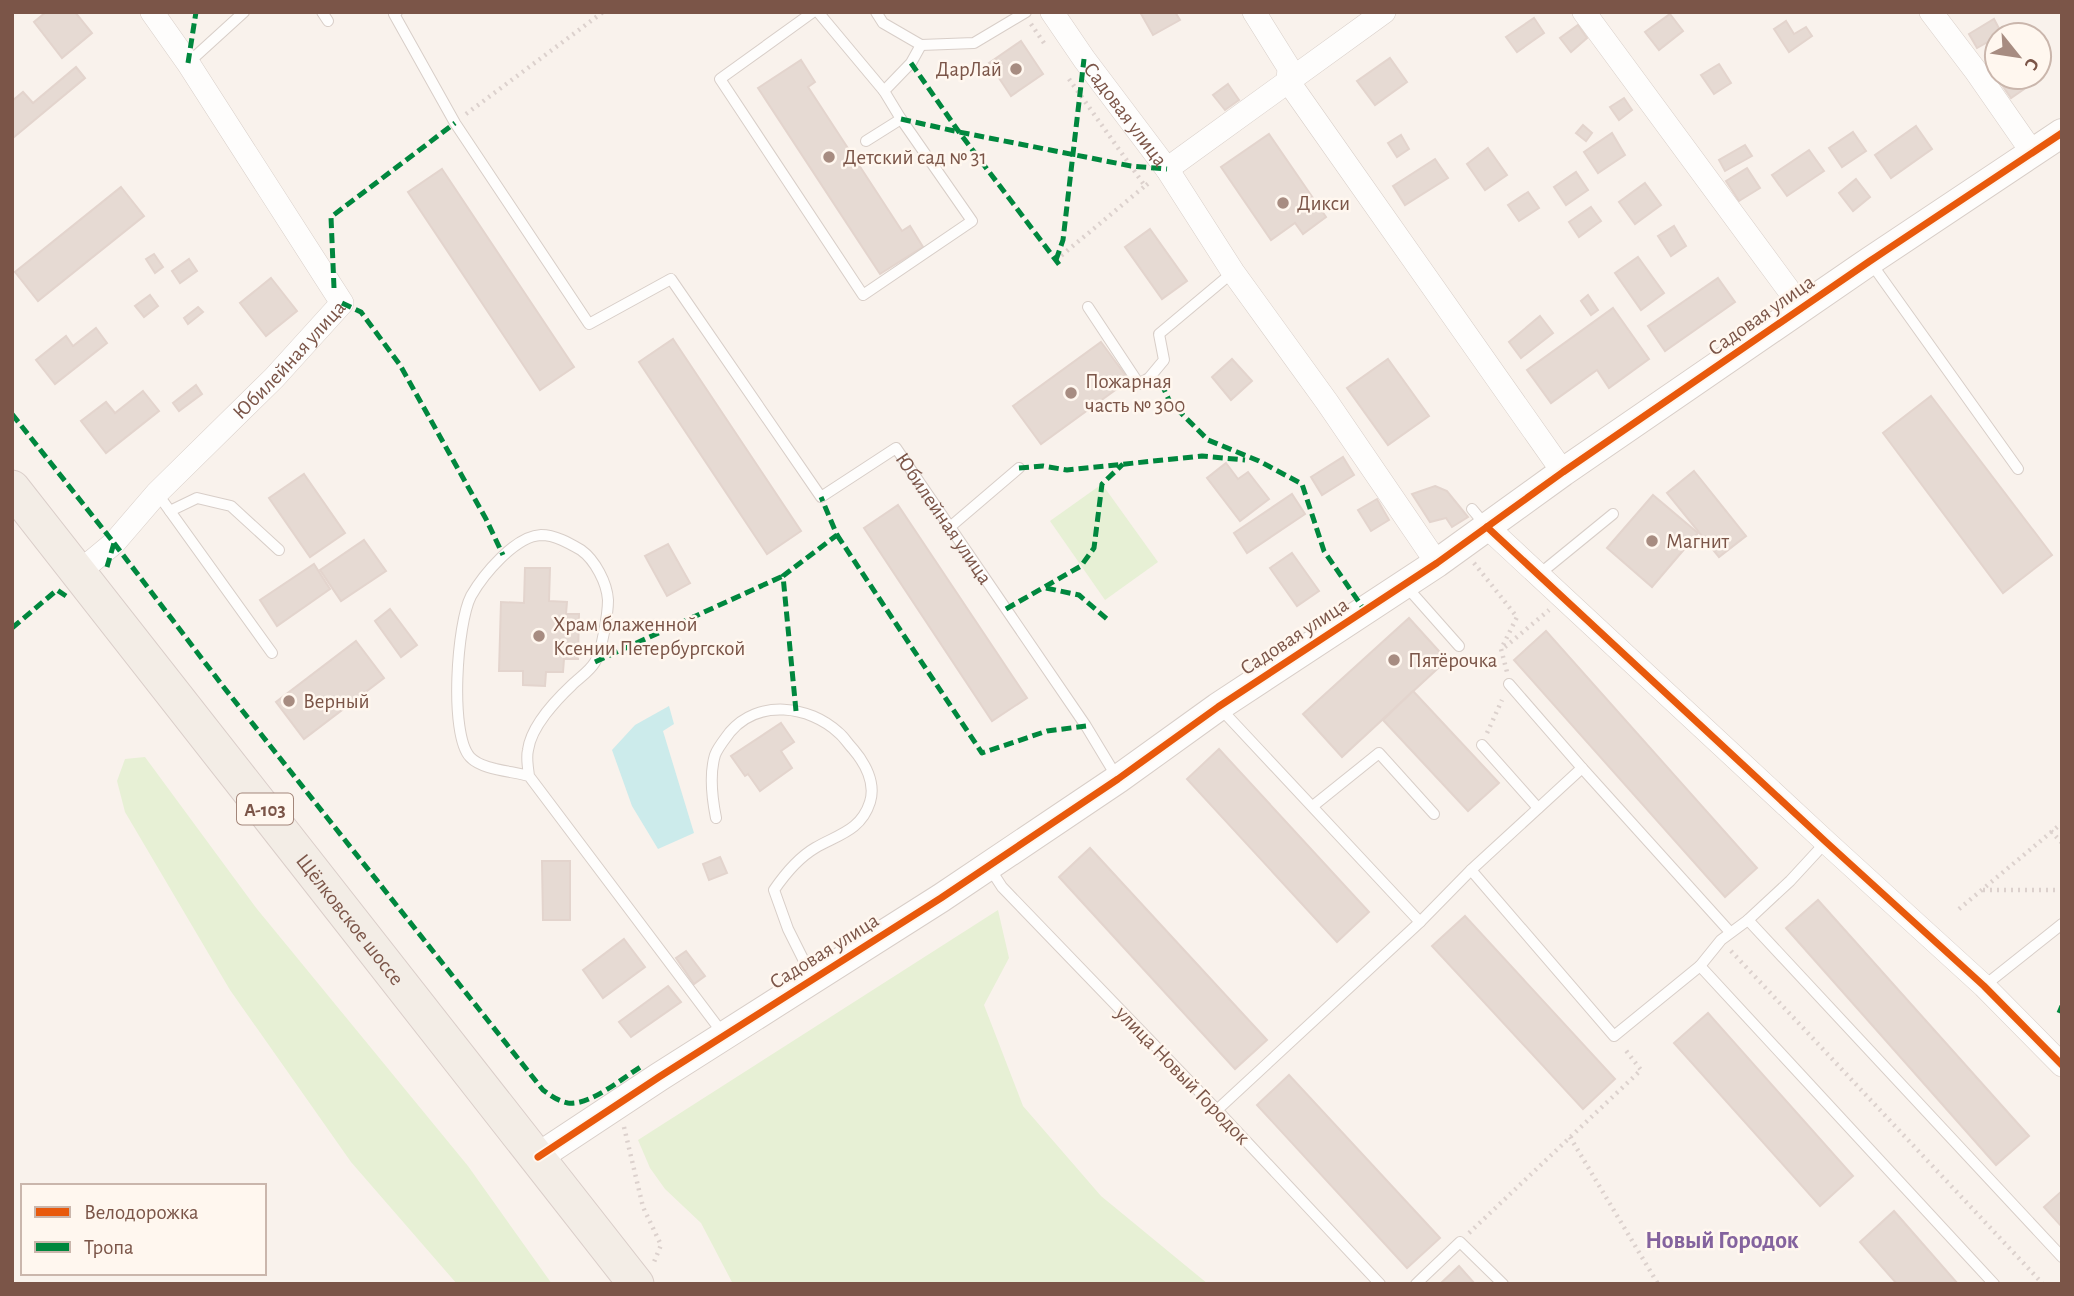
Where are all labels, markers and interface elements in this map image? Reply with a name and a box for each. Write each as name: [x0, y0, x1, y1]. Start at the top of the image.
north arrow: [1983, 21, 2053, 91]
text: С: [2021, 54, 2042, 73]
place label: ДарЛай: [936, 59, 1002, 80]
street label: Садовая улица: [1079, 59, 1171, 171]
marker: ДарЛай: [1008, 61, 1024, 77]
place label: Детский сад № 31: [843, 147, 987, 168]
marker: Детский сад № 31: [821, 149, 837, 165]
place label: Дикси: [1297, 193, 1350, 214]
marker: Дикси: [1275, 195, 1291, 211]
street label: Садовая улица: [1704, 271, 1819, 360]
street label: Юбилейная улица: [229, 296, 350, 423]
place label: Пожарная часть № 300: [1085, 371, 1185, 416]
marker: Пожарная часть № 300: [1063, 385, 1079, 401]
street label: Юбилейная улица: [891, 449, 996, 589]
place label: Магнит: [1666, 531, 1730, 552]
marker: Магнит: [1644, 533, 1660, 549]
street label: Садовая улица: [1236, 594, 1352, 679]
place label: Храм блаженной Ксении Петербургской: [553, 614, 745, 659]
marker: Храм блаженной Ксении Петербургской: [531, 628, 547, 644]
place label: Пятёрочка: [1408, 650, 1498, 671]
marker: Пятёрочка: [1386, 652, 1402, 668]
place label: Верный: [303, 691, 370, 712]
marker: Верный: [281, 693, 297, 709]
road number: А-103: [237, 794, 293, 824]
street label: Щёлковское шоссе: [292, 850, 407, 989]
street label: Садовая улица: [766, 909, 883, 993]
street label: улица Новый Городок: [1111, 1002, 1254, 1149]
legend: [21, 1184, 266, 1275]
text: Велодорожка: [84, 1202, 199, 1223]
district label: Новый Городок: [1645, 1229, 1799, 1253]
text: Тропа: [84, 1237, 134, 1258]

